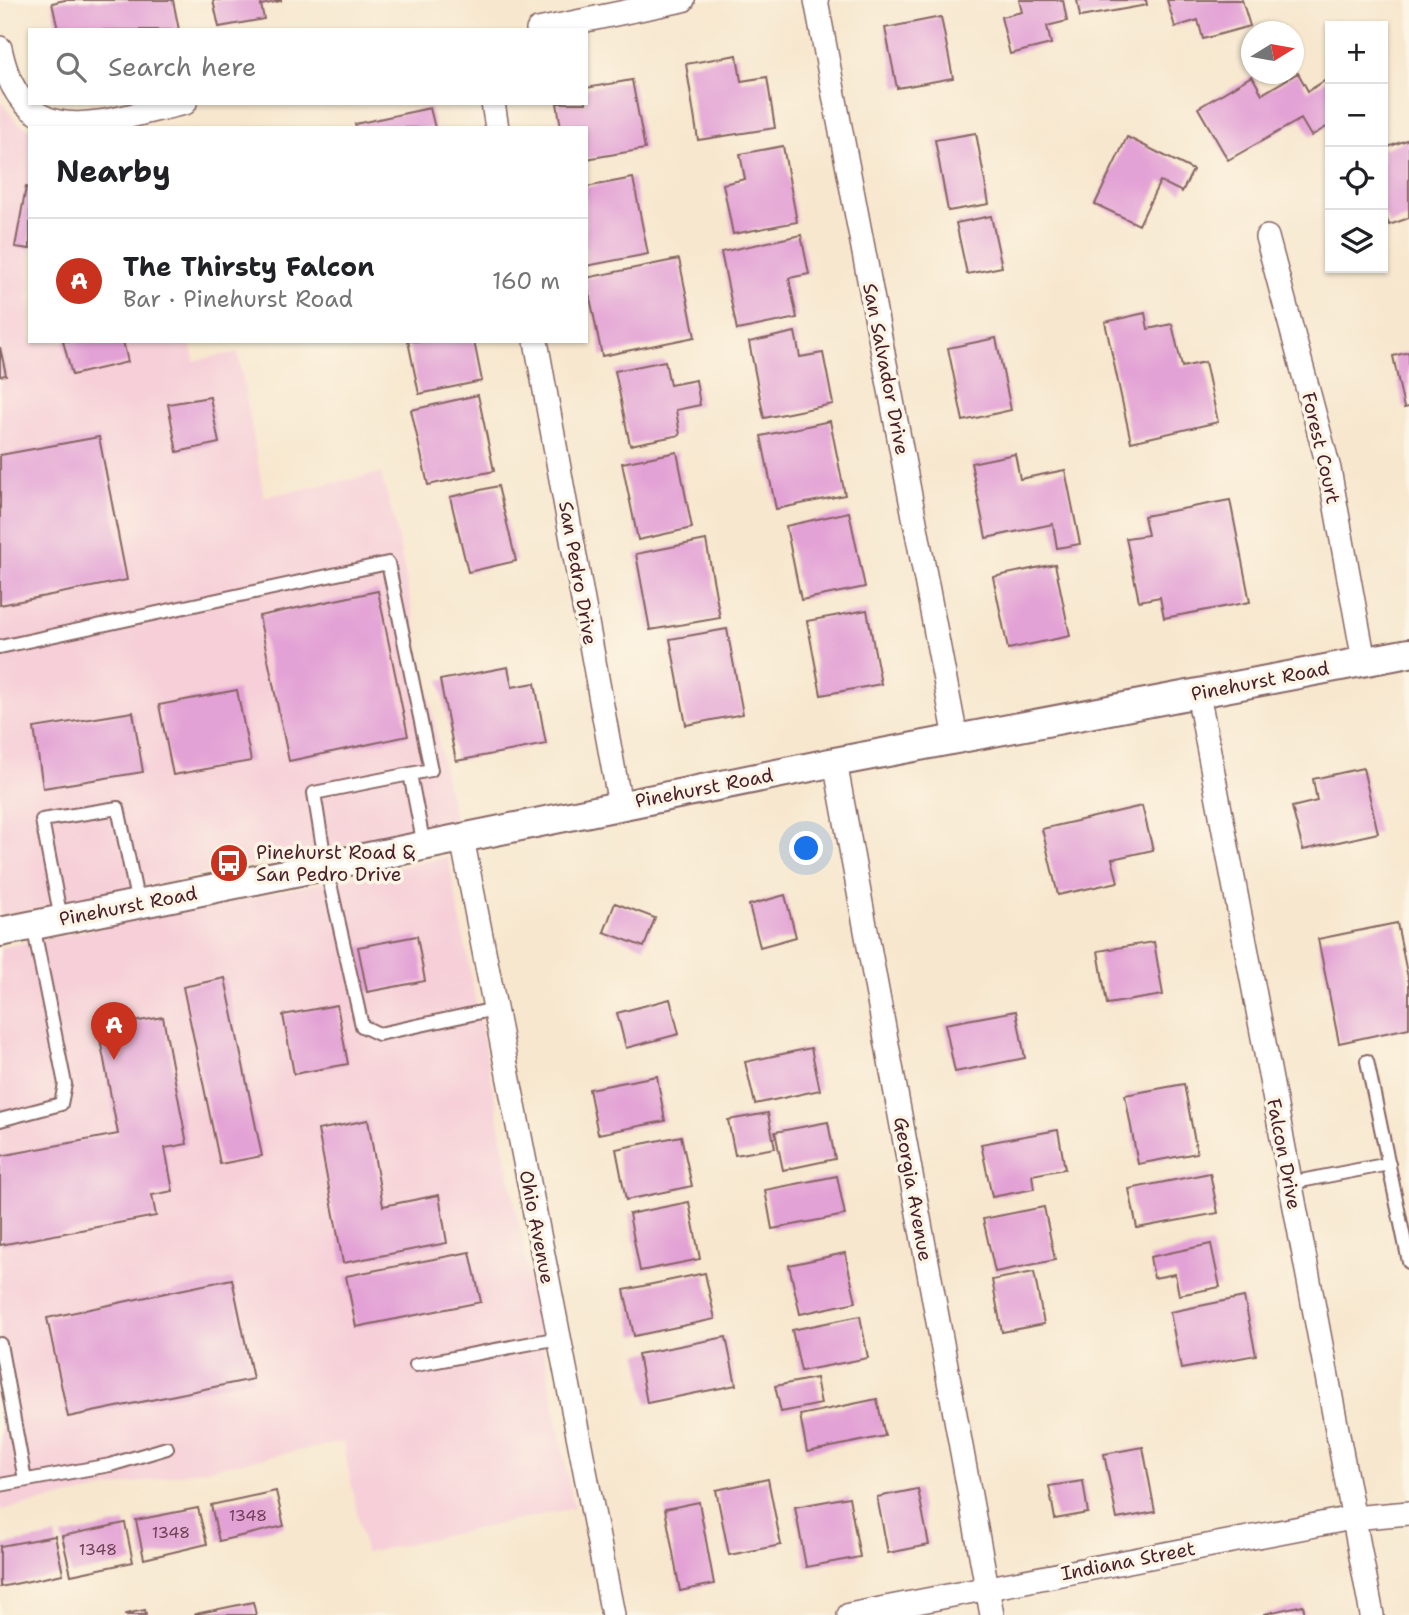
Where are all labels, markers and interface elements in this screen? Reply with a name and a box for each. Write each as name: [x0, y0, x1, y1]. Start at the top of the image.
north arrow: [1241, 21, 1304, 84]
map controls: [1325, 21, 1388, 273]
button: +: [1325, 21, 1388, 84]
search box: [28, 28, 588, 105]
icon: search: [52, 48, 90, 86]
text: Search here: [108, 49, 257, 84]
button: −: [1325, 84, 1388, 147]
button: locate: [1325, 147, 1388, 210]
text: Nearby: [56, 151, 171, 192]
button: layers: [1325, 210, 1388, 273]
text: The Thirsty Falcon: [123, 249, 375, 284]
text: A: [70, 266, 88, 296]
text: 160 m: [492, 266, 560, 296]
street label: San Salvador Drive: [857, 281, 915, 457]
text: Bar · Pinehurst Road: [123, 284, 353, 314]
street label: Forest Court: [1296, 390, 1346, 506]
street label: San Pedro Drive: [553, 499, 603, 647]
street label: Pinehurst Road: [1189, 655, 1331, 707]
street label: Pinehurst Road: [633, 762, 775, 814]
your location: [789, 831, 823, 865]
place label: Pinehurst Road & San Pedro Drive: [256, 840, 416, 887]
bus stop icon: Pinehurst Road & San Pedro Drive: [208, 842, 250, 884]
street label: Pinehurst Road: [57, 880, 199, 932]
pin: A: [91, 1002, 137, 1060]
street label: Falcon Drive: [1261, 1096, 1307, 1212]
street label: Georgia Avenue: [888, 1115, 938, 1263]
street label: Ohio Avenue: [514, 1168, 560, 1286]
house number: 1348: [229, 1505, 267, 1526]
house number: 1348: [152, 1522, 190, 1543]
street label: Indiana Street: [1059, 1536, 1197, 1586]
house number: 1348: [79, 1539, 117, 1560]

